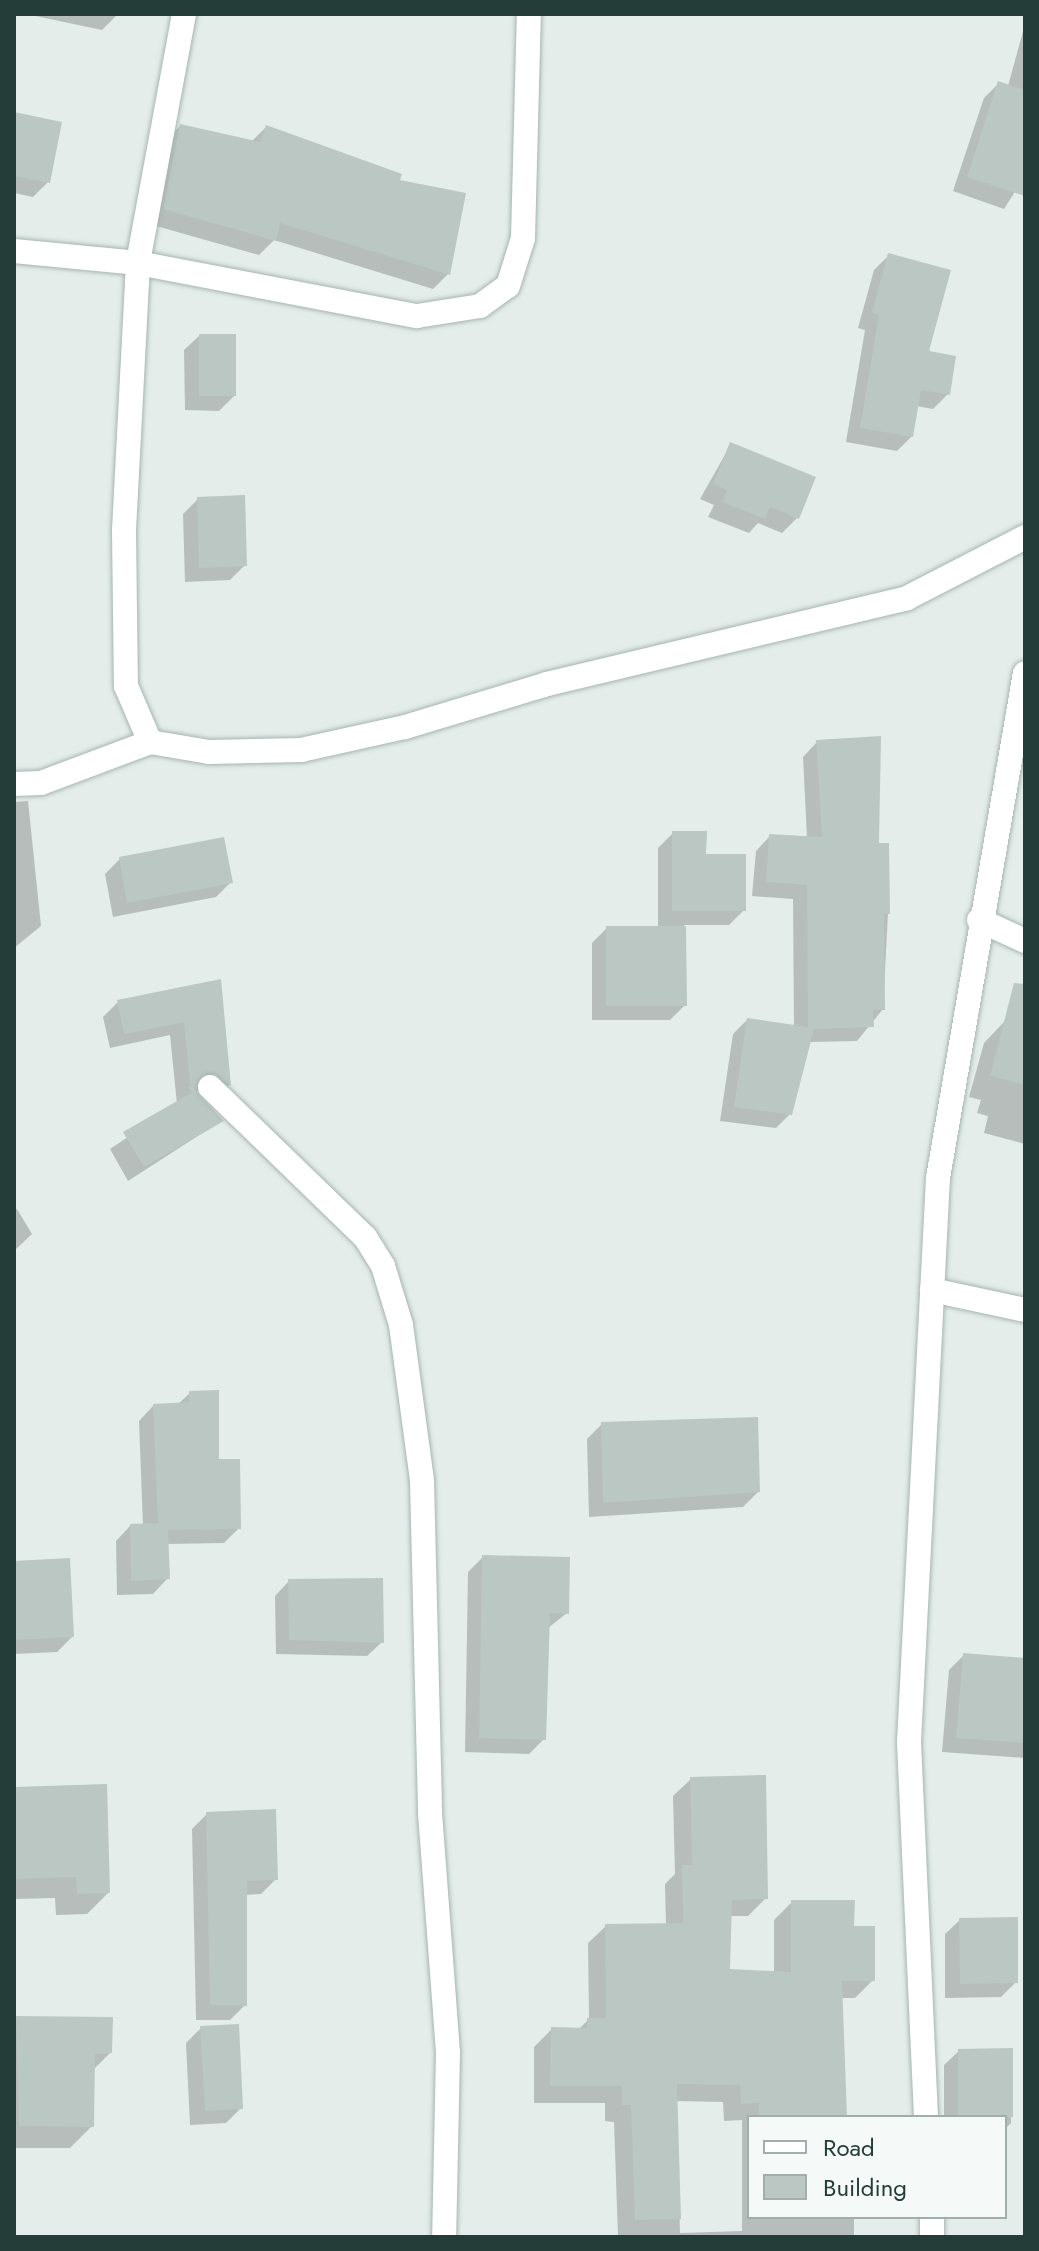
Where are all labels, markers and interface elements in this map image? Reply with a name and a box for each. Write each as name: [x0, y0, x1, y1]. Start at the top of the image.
legend: [747, 2115, 1007, 2219]
text: Road: [823, 2130, 875, 2165]
text: Building: [823, 2170, 907, 2205]

